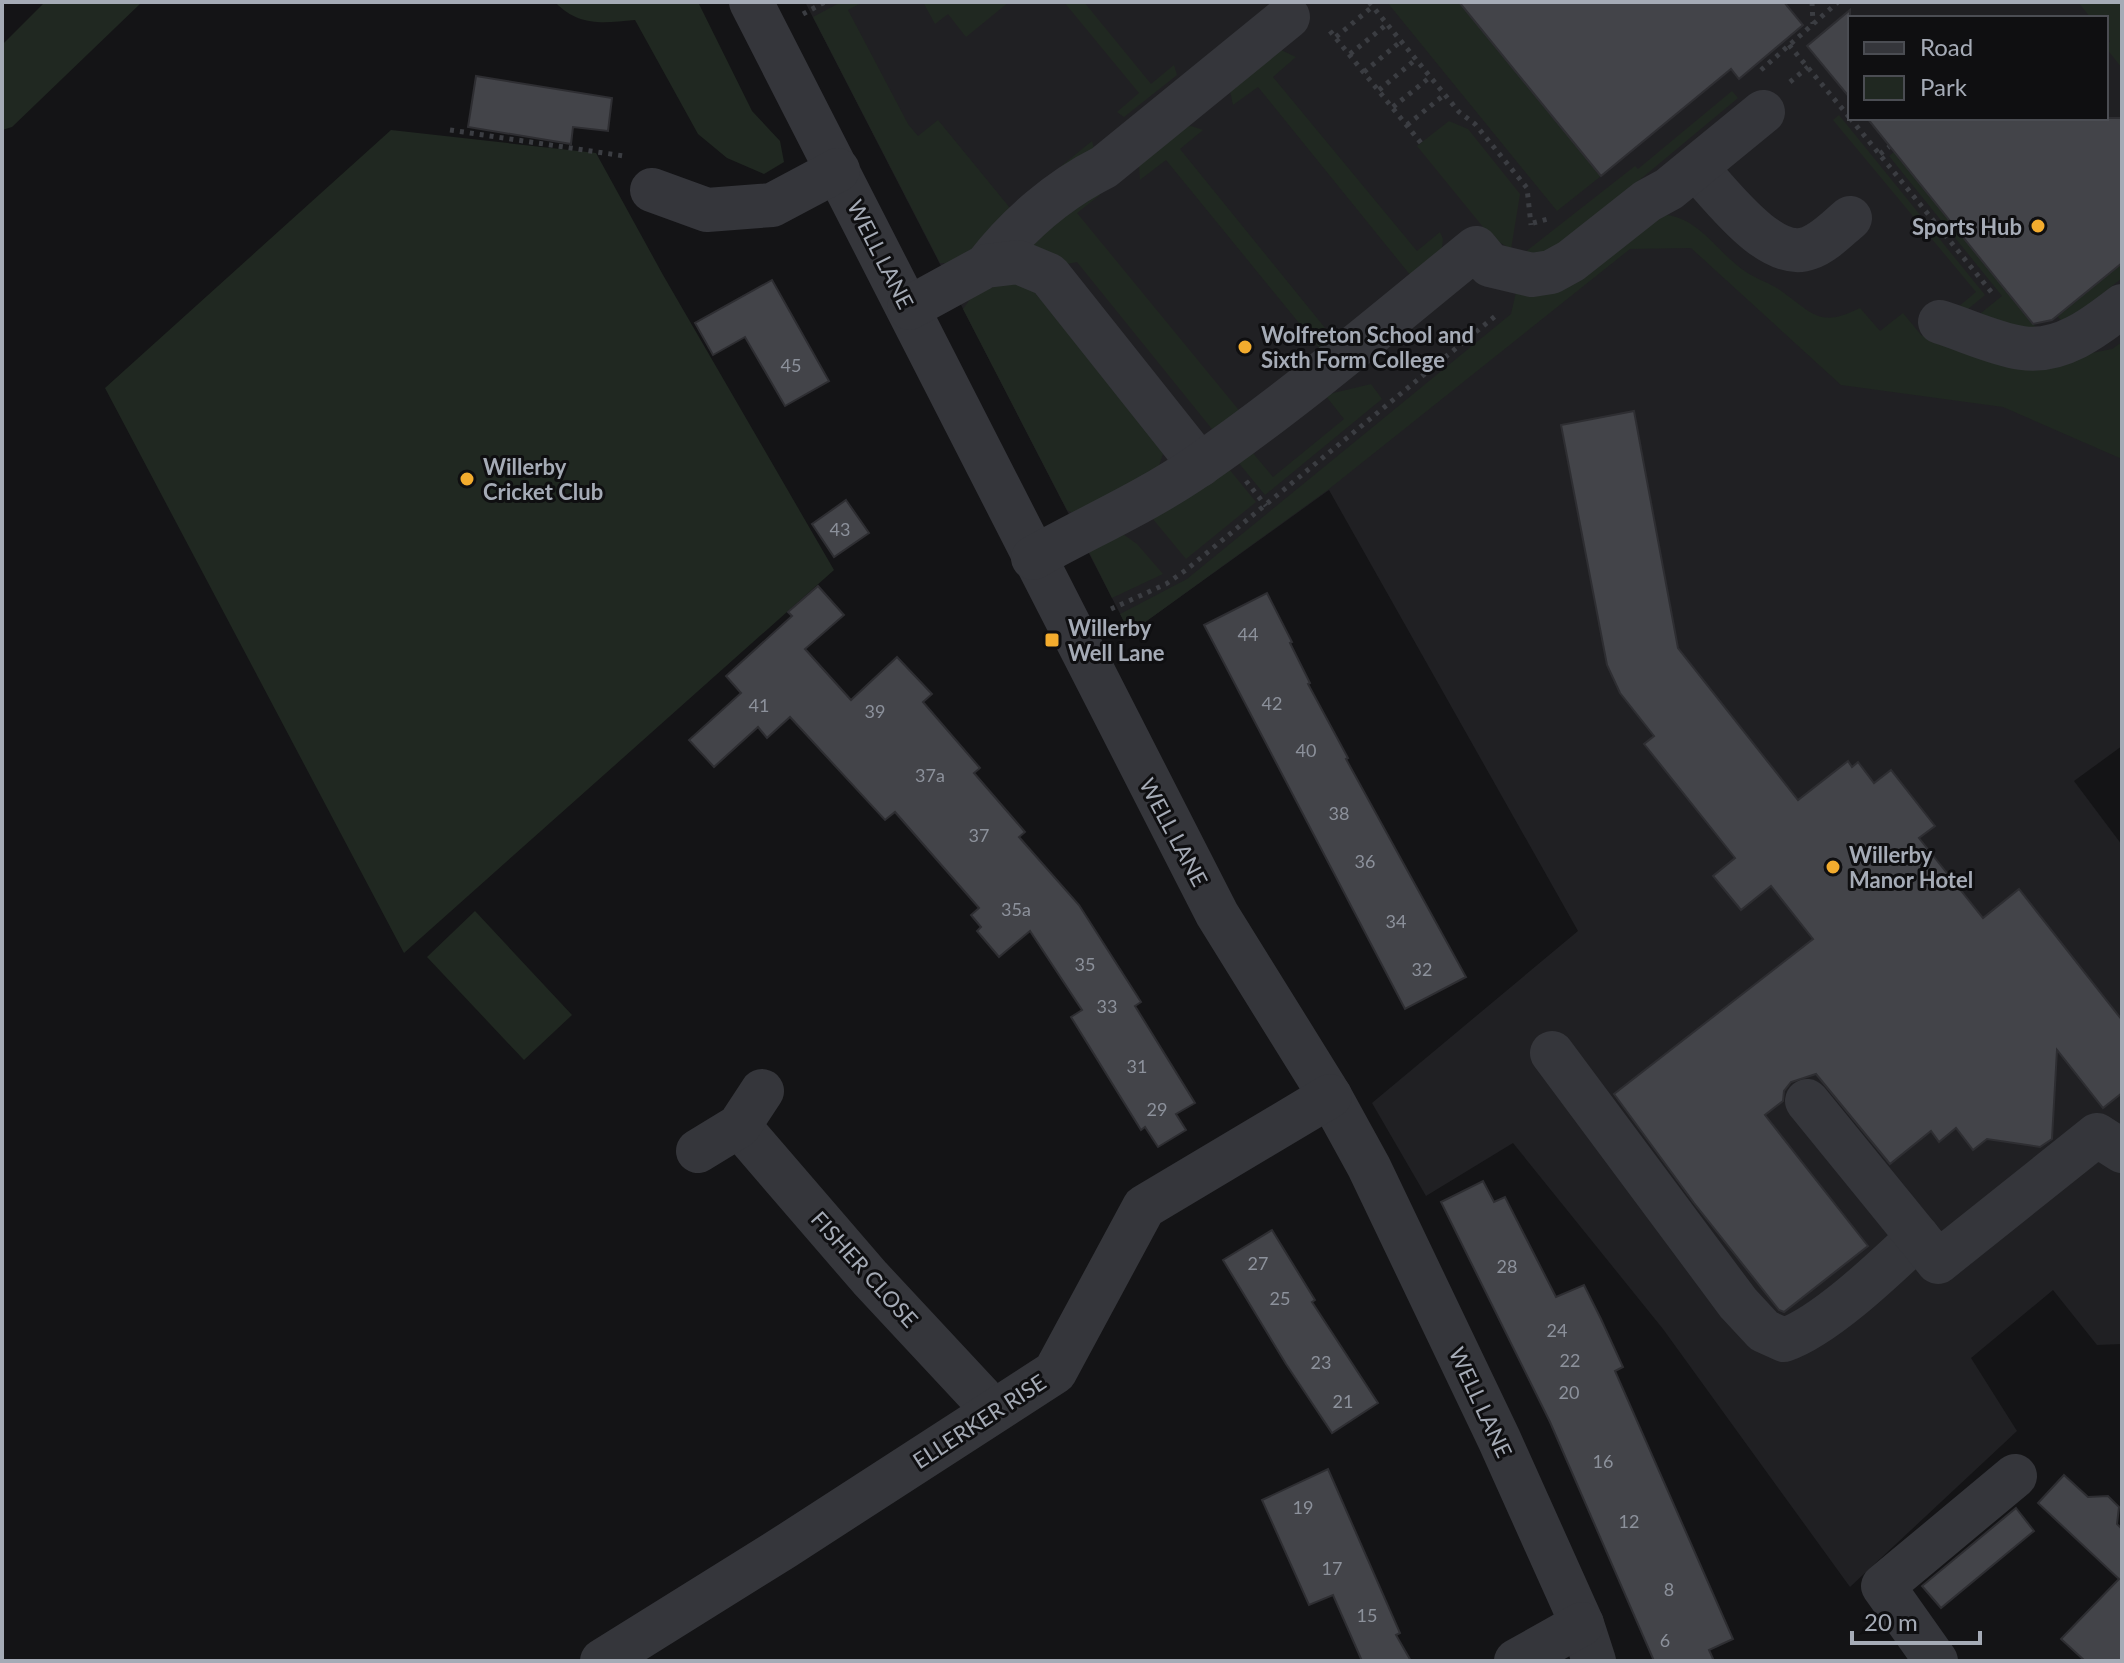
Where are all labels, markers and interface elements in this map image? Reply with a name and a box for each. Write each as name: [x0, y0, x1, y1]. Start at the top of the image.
legend: [1848, 16, 2108, 120]
text: Road: [1920, 32, 1973, 61]
text: Park: [1920, 72, 1968, 101]
street label: WELL LANE: [842, 195, 920, 313]
place label: Sports Hub: [1912, 213, 2022, 240]
marker: Sports Hub: [2029, 217, 2047, 235]
place label: Wolfreton School and Sixth Form College: [1261, 321, 1474, 373]
marker: Wolfreton School and Sixth Form College: [1236, 338, 1254, 356]
house number: 45: [781, 354, 801, 376]
place label: Willerby Cricket Club: [483, 453, 603, 505]
marker: Willerby Cricket Club: [458, 470, 476, 488]
house number: 43: [830, 518, 850, 540]
place label: Willerby Well Lane: [1068, 614, 1165, 666]
house number: 44: [1238, 623, 1258, 645]
marker: Willerby Well Lane: [1043, 631, 1061, 649]
house number: 42: [1262, 692, 1282, 714]
house number: 41: [749, 694, 769, 716]
house number: 39: [865, 700, 885, 722]
house number: 40: [1296, 739, 1316, 761]
house number: 37a: [915, 764, 945, 786]
street label: WELL LANE: [1134, 773, 1214, 891]
house number: 38: [1329, 802, 1349, 824]
house number: 37: [969, 824, 989, 846]
place label: Willerby Manor Hotel: [1849, 841, 1973, 893]
house number: 36: [1355, 850, 1375, 872]
marker: Willerby Manor Hotel: [1824, 858, 1842, 876]
house number: 35a: [1001, 898, 1031, 920]
house number: 34: [1386, 910, 1406, 932]
house number: 35: [1075, 953, 1095, 975]
house number: 32: [1412, 958, 1432, 980]
house number: 33: [1097, 995, 1117, 1017]
house number: 31: [1127, 1055, 1147, 1077]
house number: 29: [1147, 1098, 1167, 1120]
street label: FISHER CLOSE: [806, 1205, 924, 1333]
house number: 27: [1248, 1252, 1268, 1274]
house number: 28: [1497, 1255, 1517, 1277]
house number: 25: [1270, 1287, 1290, 1309]
house number: 24: [1547, 1319, 1567, 1341]
street label: WELL LANE: [1444, 1342, 1518, 1462]
house number: 22: [1560, 1349, 1580, 1371]
house number: 23: [1311, 1351, 1331, 1373]
street label: ELLERKER RISE: [907, 1368, 1051, 1474]
house number: 20: [1559, 1381, 1579, 1403]
house number: 21: [1333, 1390, 1353, 1412]
house number: 16: [1593, 1450, 1613, 1472]
house number: 19: [1293, 1496, 1313, 1518]
house number: 12: [1619, 1510, 1639, 1532]
house number: 17: [1322, 1557, 1342, 1579]
house number: 8: [1664, 1578, 1674, 1600]
scale bar: [1852, 1595, 1980, 1645]
house number: 15: [1357, 1604, 1377, 1626]
text: 20 m: [1864, 1607, 1918, 1636]
house number: 6: [1660, 1629, 1670, 1651]

